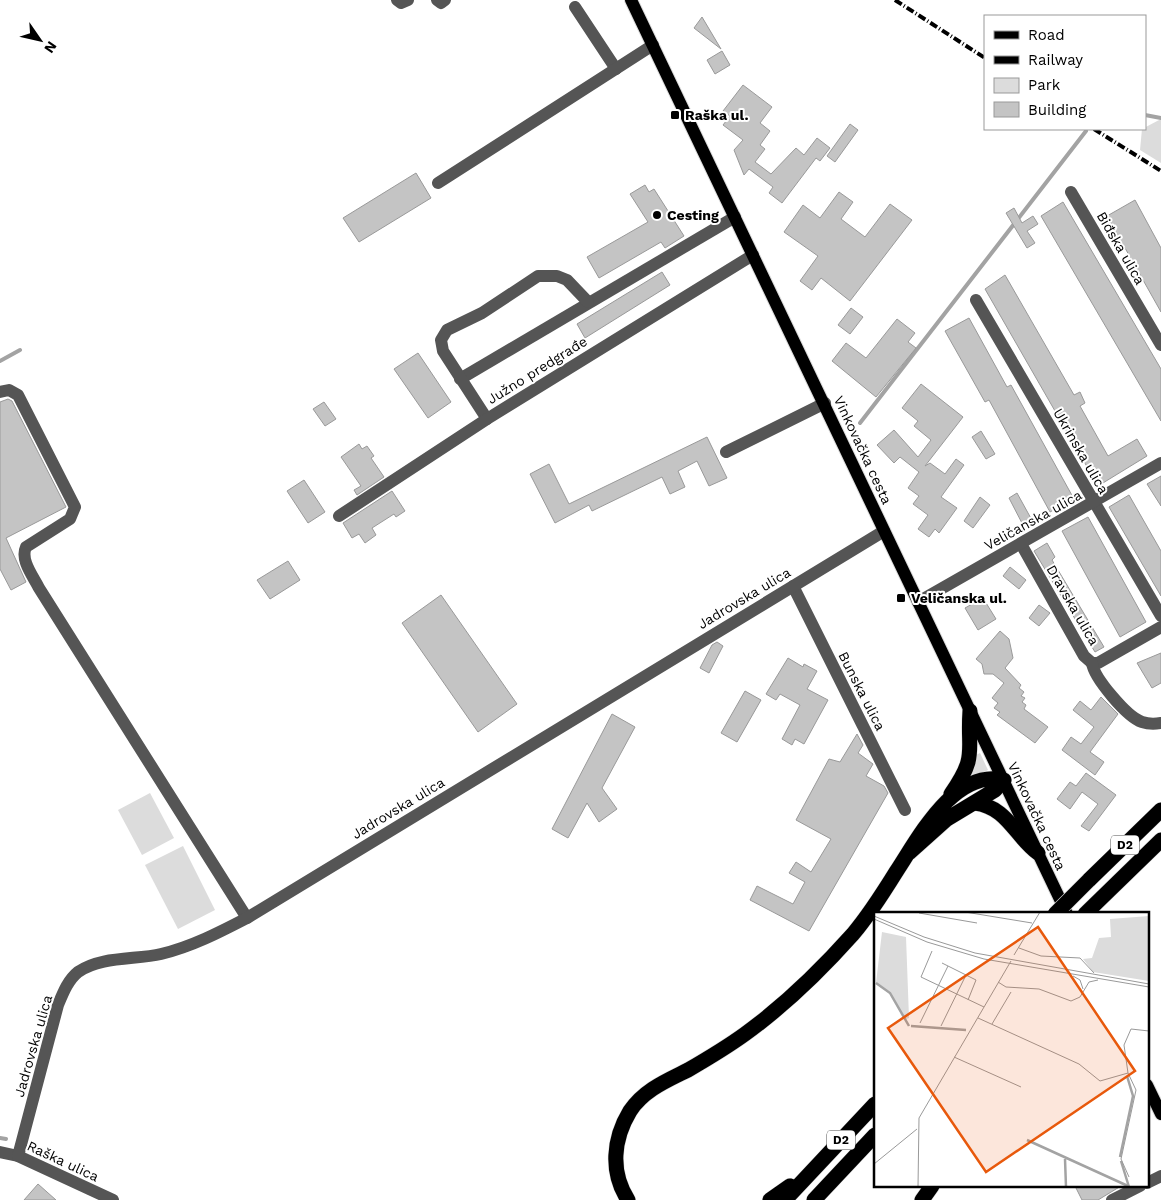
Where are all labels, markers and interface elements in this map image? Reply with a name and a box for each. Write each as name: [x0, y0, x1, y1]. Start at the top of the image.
north arrow: [15, 15, 65, 65]
legend: [984, 15, 1146, 130]
text: Road: [1028, 26, 1065, 44]
text: N: [41, 38, 60, 56]
text: Railway: [1028, 51, 1083, 69]
text: Park: [1028, 76, 1061, 94]
text: Building: [1028, 101, 1086, 119]
place label: Raška ul.: [685, 107, 748, 123]
marker: Raška ul.: [669, 109, 681, 121]
place label: Cesting: [667, 207, 719, 223]
marker: Cesting: [651, 209, 663, 221]
street label: Biđska ulica: [1094, 209, 1148, 287]
street label: Južno predgrađe: [484, 333, 590, 407]
street label: Vinkovačka cesta: [831, 393, 895, 507]
street label: Ukrinska ulica: [1050, 405, 1112, 497]
street label: Veličanska ulica: [981, 487, 1085, 553]
street label: Dravska ulica: [1043, 562, 1103, 648]
street label: Jadrovska ulica: [695, 564, 793, 632]
place label: Veličanska ul.: [911, 590, 1007, 606]
marker: Veličanska ul.: [895, 592, 907, 604]
street label: Bunska ulica: [835, 649, 889, 733]
street label: Vinkovačka cesta: [1005, 759, 1069, 873]
street label: Jadrovska ulica: [349, 774, 447, 842]
road number: D2: [1111, 836, 1139, 854]
inset map: [874, 912, 1148, 1188]
street label: Jadrovska ulica: [11, 993, 55, 1099]
road number: D2: [827, 1130, 855, 1150]
street label: Raška ulica: [25, 1137, 101, 1185]

